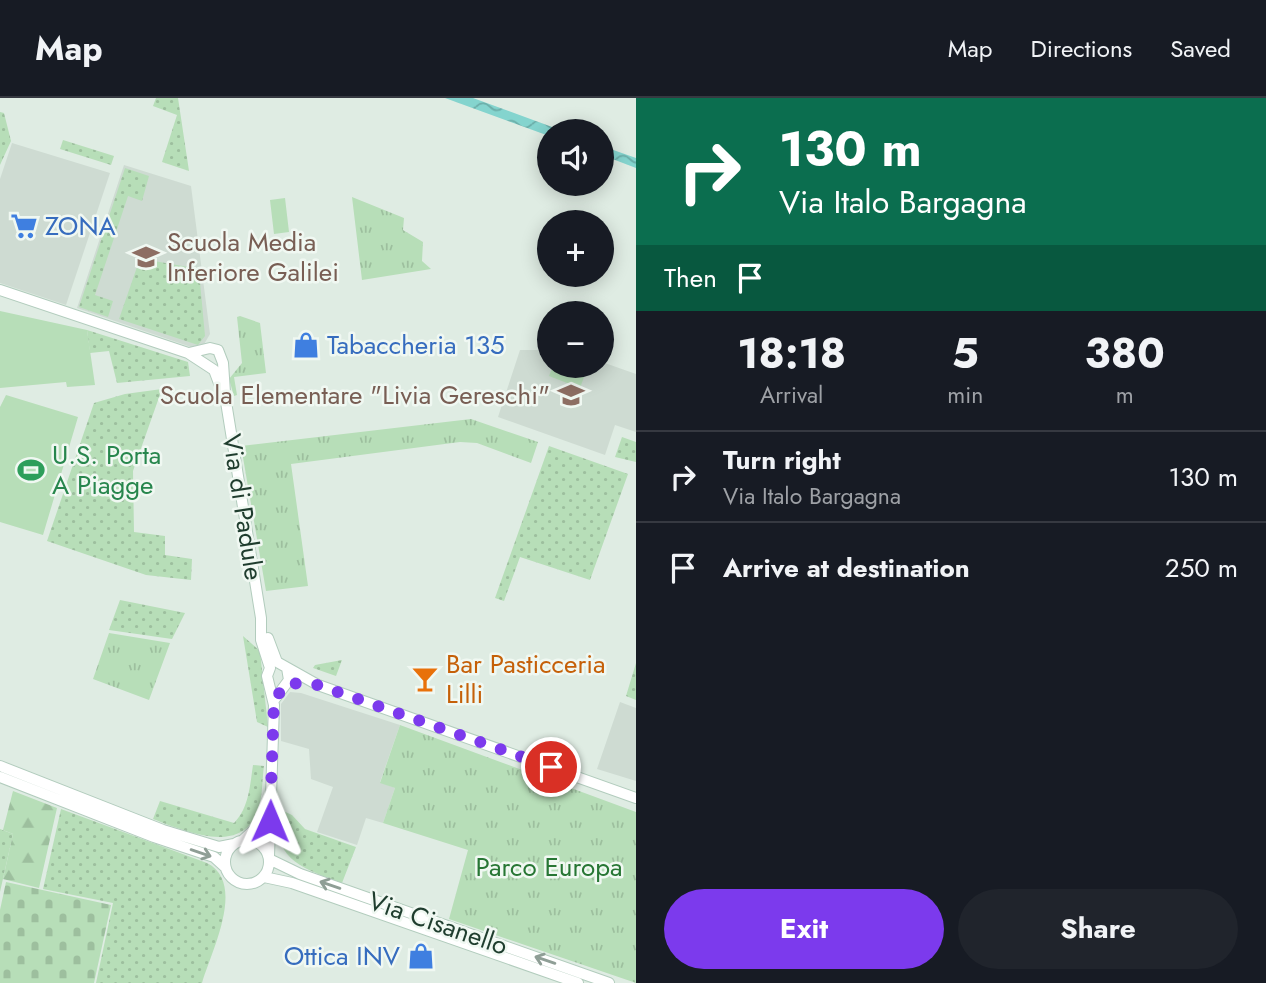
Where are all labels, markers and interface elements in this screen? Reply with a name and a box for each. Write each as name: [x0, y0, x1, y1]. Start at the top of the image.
text: Map: [35, 25, 103, 72]
text: Map: [948, 31, 993, 66]
text: Directions: [1031, 31, 1132, 66]
text: Saved: [1170, 31, 1231, 66]
text: 130 m: [779, 114, 922, 184]
map controls: [537, 119, 614, 378]
button: sound: [537, 119, 614, 196]
icon: right: [664, 126, 755, 217]
text: Via Italo Bargagna: [779, 179, 1027, 225]
place label: ZONA: [45, 207, 117, 245]
button: +: [537, 210, 614, 287]
supermarket icon: ZONA: [9, 211, 39, 241]
place label: Scuola Media Inferiore Galilei: [167, 223, 339, 291]
school or university icon: Scuola Media Inferiore Galilei: [131, 242, 161, 272]
text: Then: [664, 259, 717, 297]
icon: arrive: [731, 259, 769, 297]
button: −: [537, 301, 614, 378]
text: 18:18: [737, 323, 846, 384]
text: 5: [952, 323, 979, 384]
text: 380: [1085, 323, 1165, 384]
place label: Tabaccheria 135: [327, 326, 505, 364]
shop icon: Tabaccheria 135: [291, 330, 321, 360]
place label: Scuola Elementare "Livia Gereschi": [160, 376, 550, 414]
text: Arrival: [760, 378, 823, 412]
text: min: [947, 378, 983, 412]
text: m: [1116, 378, 1134, 412]
school or university icon: Scuola Elementare "Livia Gereschi": [556, 380, 586, 410]
street label: Via di Padule: [213, 431, 273, 583]
place label: U.S. Porta A Piagge: [52, 436, 161, 504]
text: Turn right: [723, 441, 841, 479]
sports icon: U.S. Porta A Piagge: [16, 455, 46, 485]
icon: right: [664, 458, 702, 496]
text: 130 m: [1168, 458, 1238, 496]
text: Via Italo Bargagna: [723, 479, 901, 513]
icon: arrive: [664, 549, 702, 587]
text: Arrive at destination: [723, 549, 970, 587]
text: 250 m: [1165, 549, 1238, 587]
place label: Bar Pasticceria Lilli: [446, 645, 606, 713]
bar icon: Bar Pasticceria Lilli: [410, 664, 440, 694]
pin: [521, 737, 581, 797]
icon: arrive: [532, 748, 570, 786]
position arrow: [233, 784, 307, 858]
one-way arrow: [190, 848, 212, 860]
park label: Parco Europa: [476, 848, 622, 886]
one-way arrow: [320, 878, 342, 890]
street label: Via Cisanello: [363, 881, 513, 965]
button: Exit: [664, 889, 944, 969]
button: Share: [958, 889, 1238, 969]
place label: Ottica INV: [284, 937, 401, 975]
shop icon: Ottica INV: [406, 941, 436, 971]
one-way arrow: [534, 953, 556, 966]

